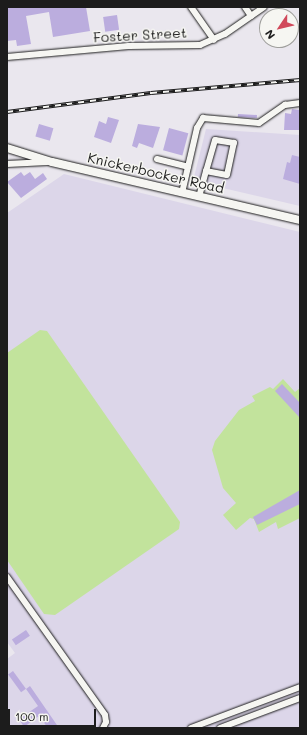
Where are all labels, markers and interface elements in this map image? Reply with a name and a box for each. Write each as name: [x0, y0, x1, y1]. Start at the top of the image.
north arrow: [259, 8, 299, 48]
street label: Foster Street: [93, 24, 187, 46]
text: N: [261, 27, 278, 42]
street label: Knickerbocker Road: [86, 149, 226, 197]
scale bar: [10, 701, 98, 727]
text: 100 m: [15, 708, 49, 724]

